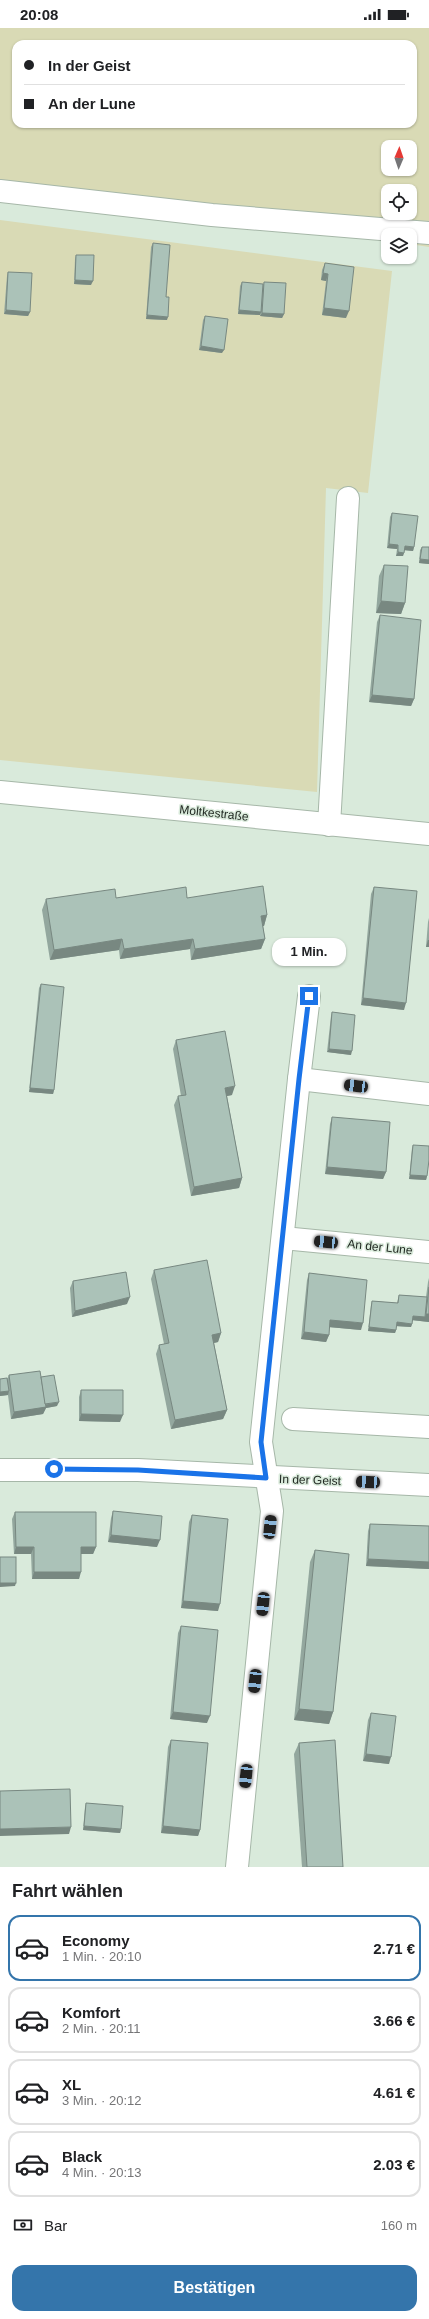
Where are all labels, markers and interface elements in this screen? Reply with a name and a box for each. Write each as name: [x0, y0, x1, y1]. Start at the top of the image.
text: 20:08: [20, 6, 58, 23]
text: In der Geist: [48, 57, 131, 74]
text: An der Lune: [48, 95, 136, 112]
north arrow: [381, 140, 417, 176]
map controls: [381, 140, 417, 264]
button: locate: [381, 184, 417, 220]
button: layers: [381, 228, 417, 264]
street label: Moltkestraße: [179, 802, 250, 824]
callout: 1 Min.: [272, 938, 346, 966]
text: 1 Min.: [291, 944, 327, 959]
route end: [300, 987, 318, 1005]
car: [343, 1079, 369, 1093]
car: [314, 1235, 338, 1249]
street label: An der Lune: [347, 1237, 414, 1257]
route start: [45, 1460, 63, 1478]
street label: In der Geist: [279, 1472, 342, 1488]
car: [356, 1475, 380, 1489]
car: [263, 1514, 277, 1540]
car: [256, 1591, 270, 1617]
car: [248, 1668, 262, 1694]
car: [239, 1763, 253, 1789]
text: Fahrt wählen: [12, 1881, 123, 1901]
icon: car: [14, 1930, 50, 1966]
text: Economy: [62, 1932, 130, 1949]
text: 2.71 €: [373, 1940, 415, 1957]
text: 1 Min. · 20:10: [62, 1949, 142, 1964]
icon: car: [14, 2002, 50, 2038]
text: Komfort: [62, 2004, 120, 2021]
text: 3.66 €: [373, 2012, 415, 2029]
text: 2 Min. · 20:11: [62, 2021, 141, 2036]
icon: car: [14, 2074, 50, 2110]
text: XL: [62, 2076, 81, 2093]
text: 4.61 €: [373, 2084, 415, 2101]
text: 3 Min. · 20:12: [62, 2093, 142, 2108]
icon: car: [14, 2146, 50, 2182]
text: Black: [62, 2148, 102, 2165]
text: 2.03 €: [373, 2156, 415, 2173]
text: 4 Min. · 20:13: [62, 2165, 142, 2180]
icon: cash: [12, 2214, 34, 2236]
text: Bar: [44, 2217, 67, 2234]
text: 160 m: [381, 2218, 417, 2233]
button: Bestätigen: [12, 2265, 417, 2311]

